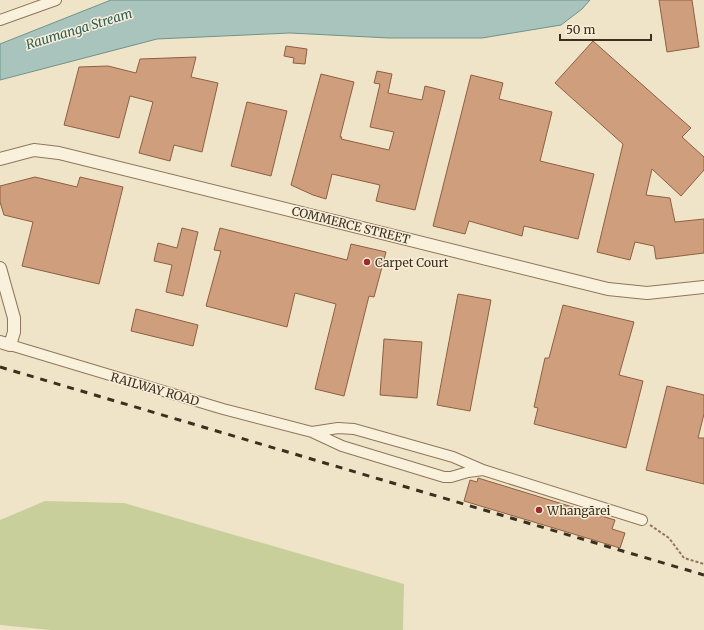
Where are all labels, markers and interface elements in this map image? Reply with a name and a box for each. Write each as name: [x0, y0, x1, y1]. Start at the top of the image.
water label: Raumanga Stream: [24, 5, 134, 53]
scale bar: [560, 16, 651, 42]
text: 50 m: [566, 22, 595, 37]
street label: COMMERCE STREET: [290, 203, 412, 247]
place label: Carpet Court: [375, 255, 449, 270]
marker: Carpet Court: [362, 257, 372, 267]
street label: RAILWAY ROAD: [109, 369, 201, 409]
place label: Whangārei: [546, 503, 610, 518]
marker: Whangārei: [534, 505, 544, 515]

